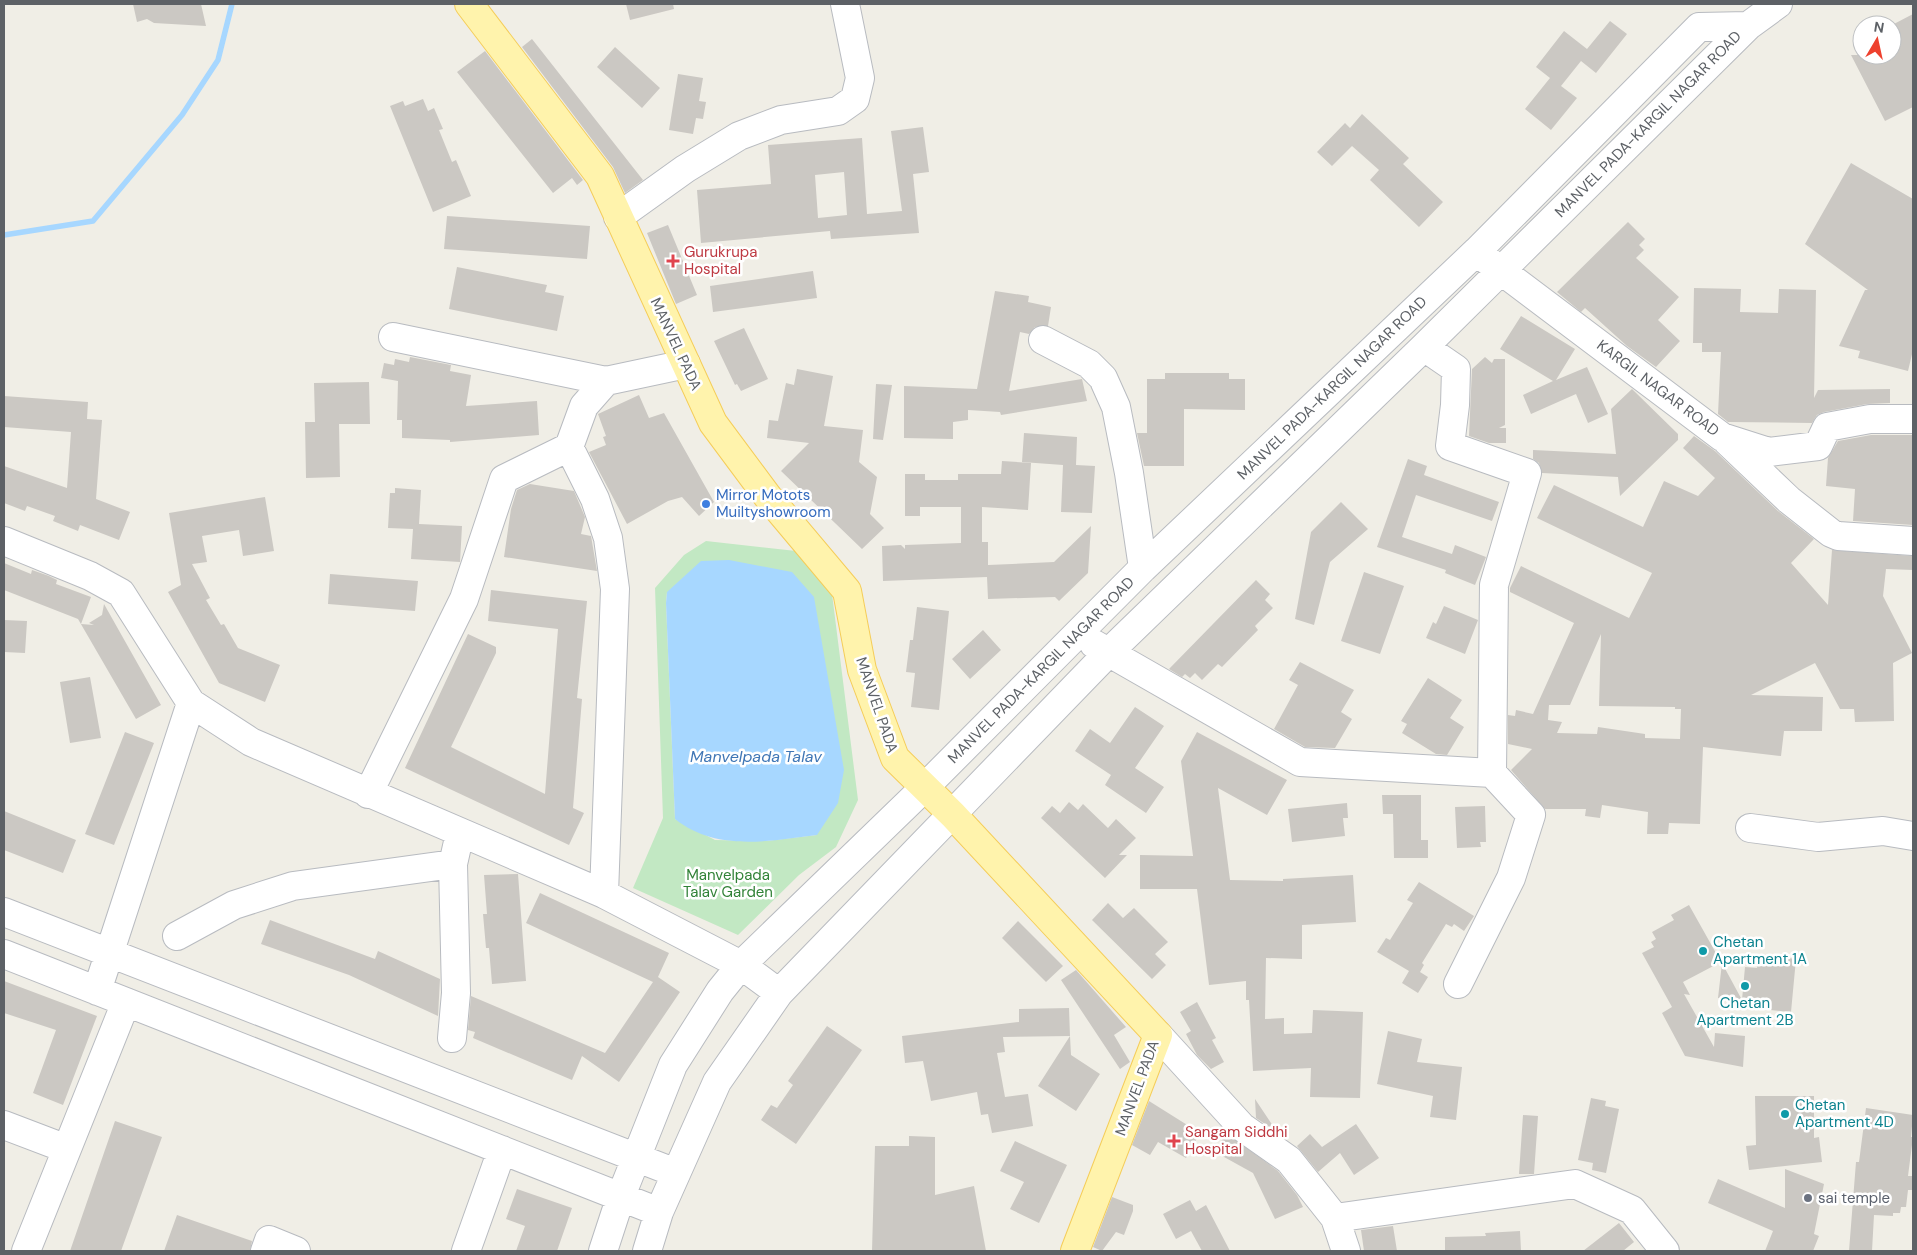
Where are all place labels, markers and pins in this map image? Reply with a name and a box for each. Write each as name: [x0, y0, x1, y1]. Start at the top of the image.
place label: Gurukrupa Hospital: [684, 242, 757, 279]
marker: Gurukrupa Hospital: [666, 254, 680, 268]
place label: Mirror Motots Muiltyshowroom: [716, 485, 831, 522]
marker: Mirror Motots Muiltyshowroom: [700, 498, 712, 510]
place label: Chetan Apartment 1A: [1713, 932, 1807, 969]
marker: Chetan Apartment 1A: [1697, 945, 1709, 957]
marker: Chetan Apartment 2B: [1739, 980, 1751, 992]
place label: Chetan Apartment 2B: [1697, 993, 1794, 1030]
place label: Chetan Apartment 4D: [1795, 1095, 1894, 1132]
marker: Chetan Apartment 4D: [1779, 1108, 1791, 1120]
place label: Sangam Siddhi Hospital: [1185, 1122, 1288, 1159]
marker: Sangam Siddhi Hospital: [1167, 1134, 1181, 1148]
place label: sai temple: [1818, 1188, 1890, 1208]
marker: sai temple: [1802, 1192, 1814, 1204]

